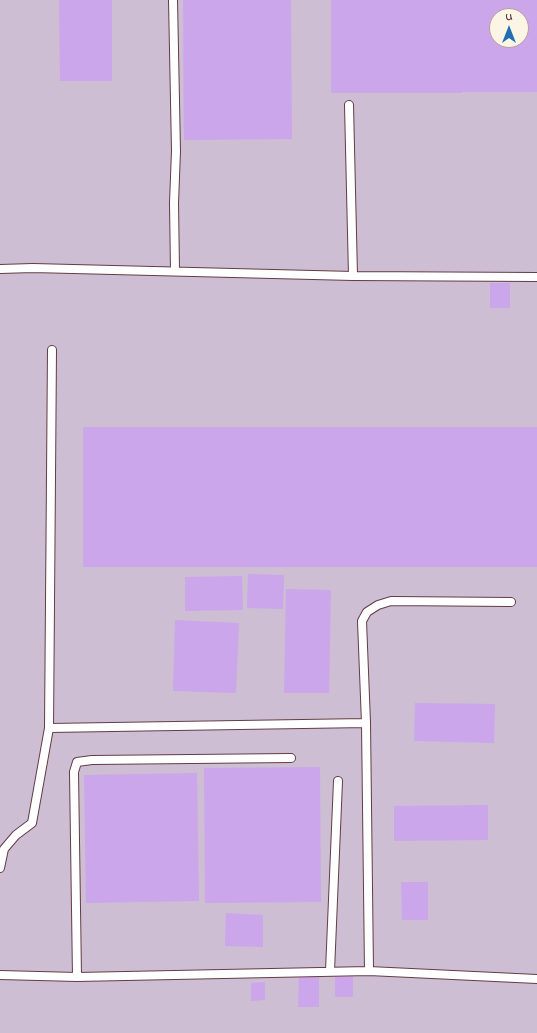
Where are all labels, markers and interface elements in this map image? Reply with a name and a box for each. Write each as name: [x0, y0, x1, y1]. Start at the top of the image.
north arrow: [489, 8, 529, 48]
text: U: [506, 9, 512, 25]

